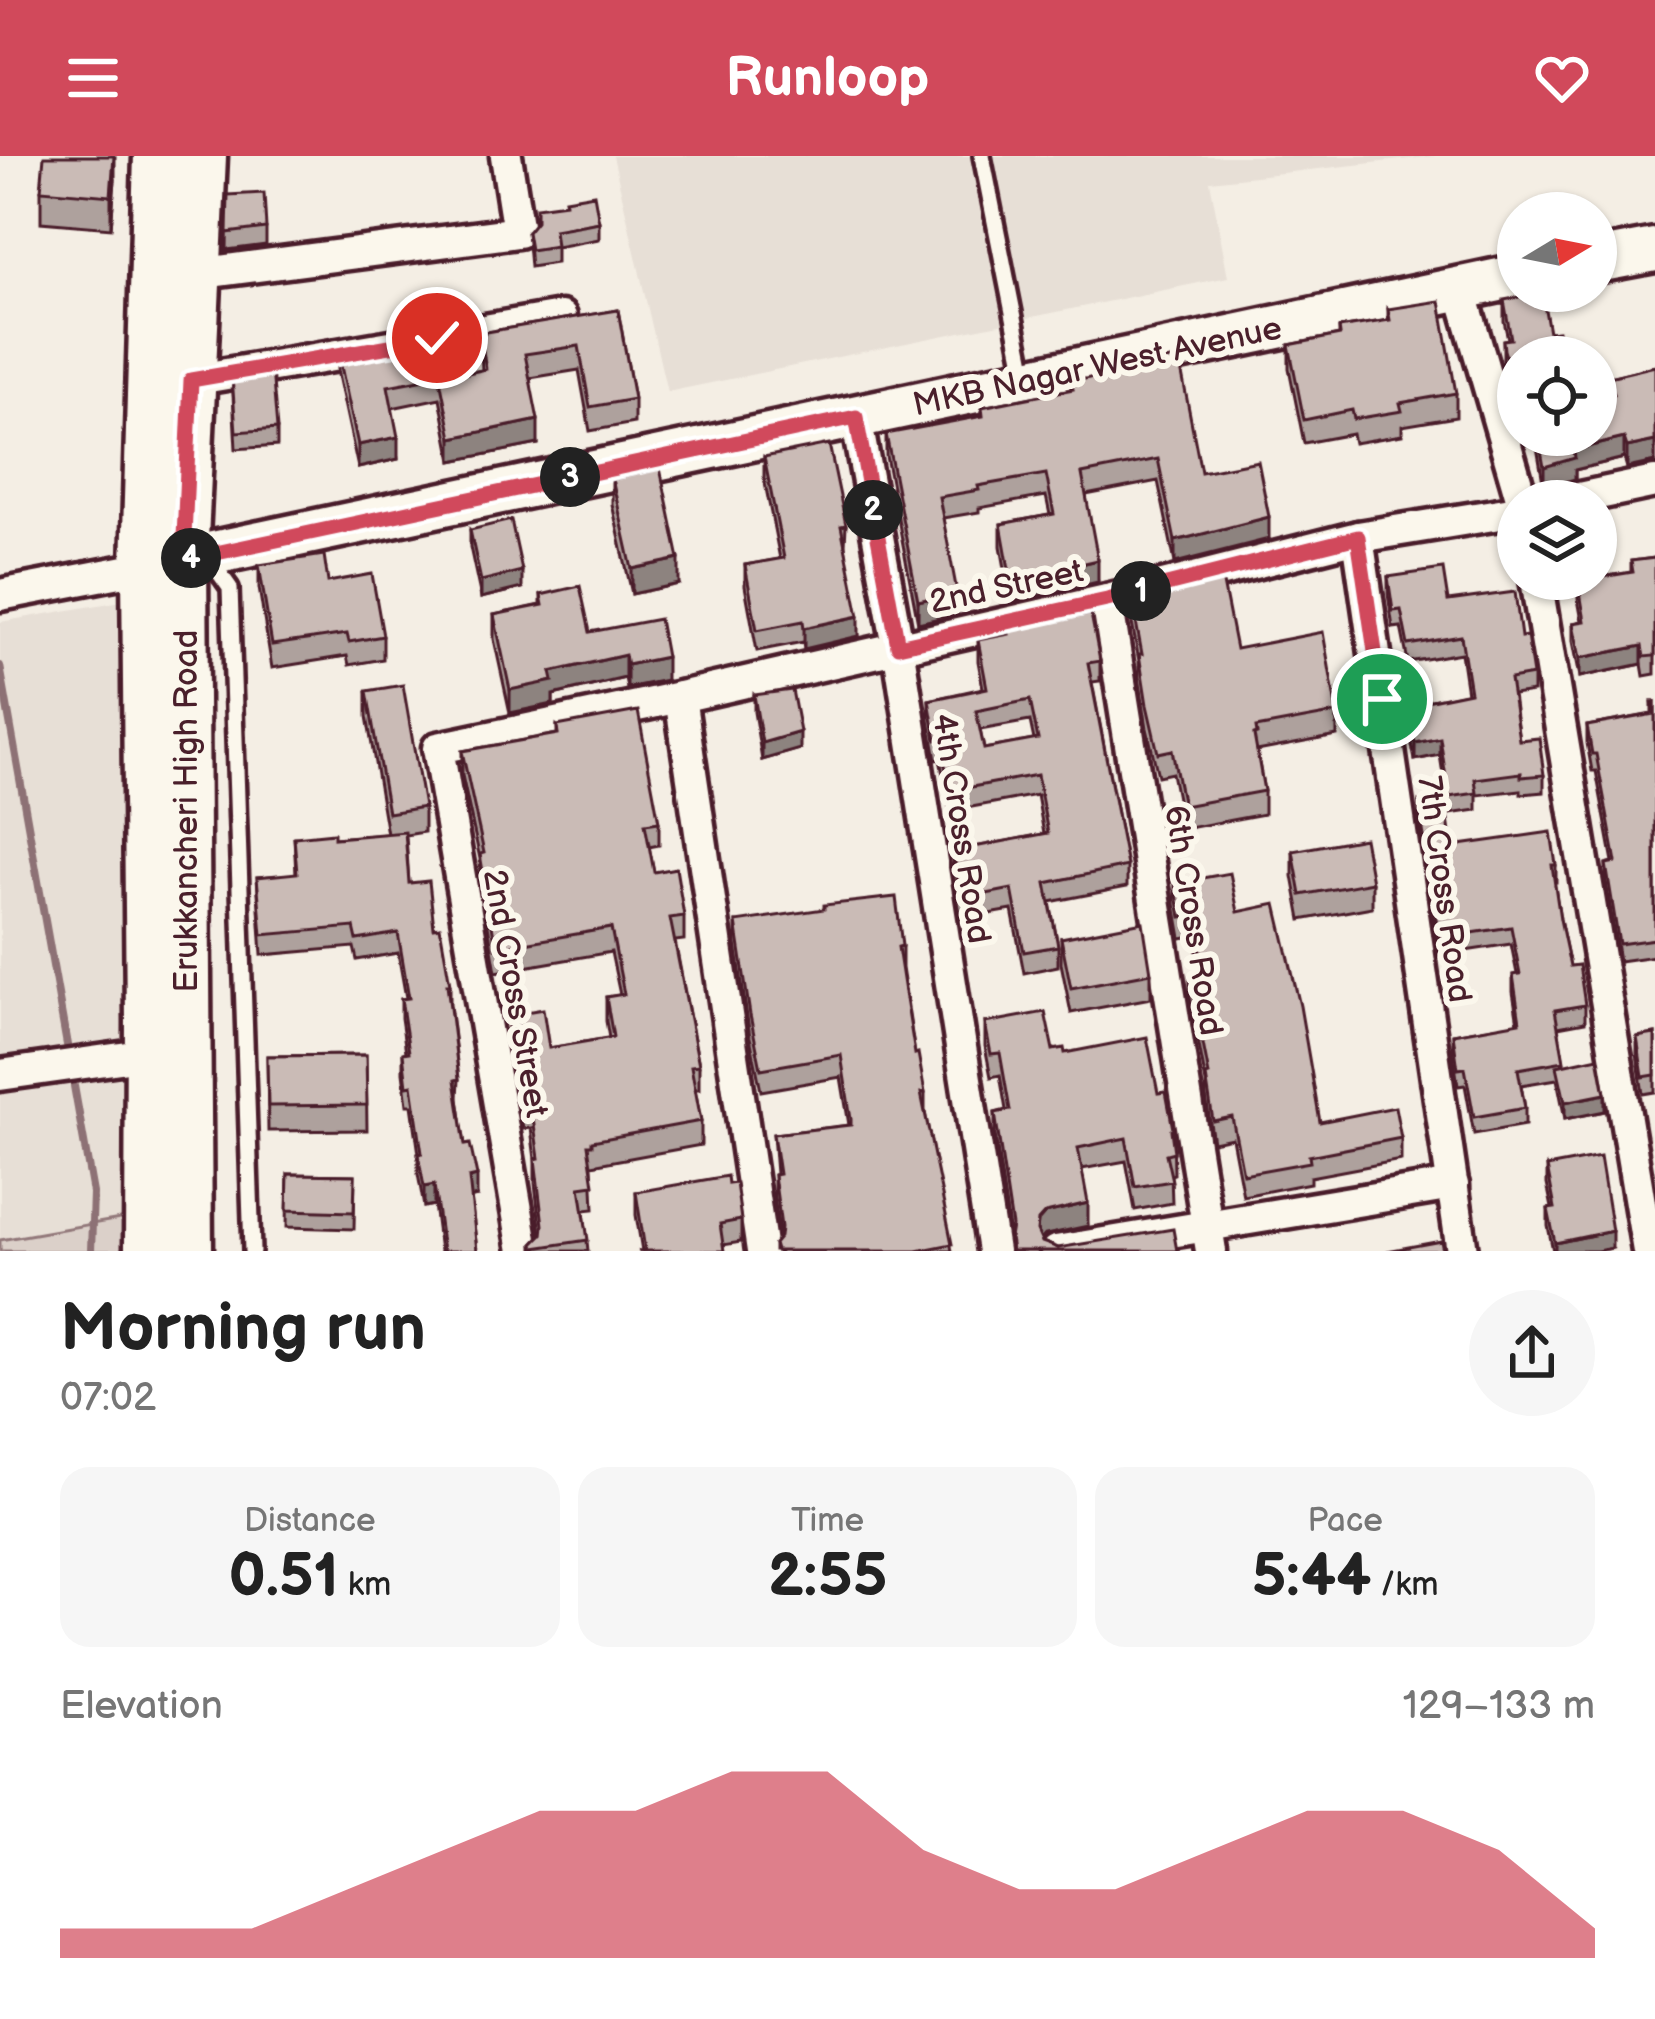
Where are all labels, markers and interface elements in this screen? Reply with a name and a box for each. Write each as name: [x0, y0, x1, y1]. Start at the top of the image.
icon: menu: [60, 45, 126, 111]
icon: heart: [1529, 45, 1595, 111]
text: Runloop: [726, 46, 929, 111]
north arrow: [1497, 192, 1617, 312]
map controls: [1497, 192, 1617, 600]
pin: [386, 287, 488, 389]
icon: check: [404, 305, 470, 371]
street label: MKB Nagar West Avenue: [909, 308, 1285, 426]
button: locate: [1497, 336, 1617, 456]
pin: 3: [540, 447, 600, 507]
text: 3: [560, 457, 580, 497]
pin: 2: [843, 480, 903, 540]
button: layers: [1497, 480, 1617, 600]
text: 2: [863, 490, 883, 530]
pin: 4: [161, 528, 221, 588]
text: 4: [181, 538, 201, 578]
street label: 2nd Street: [926, 551, 1087, 623]
pin: 1: [1111, 561, 1171, 621]
text: 1: [1134, 571, 1148, 611]
street label: Erukkancheri High Road: [167, 630, 207, 992]
pin: [1331, 648, 1433, 750]
icon: arrive: [1349, 666, 1415, 732]
street label: 4th Cross Road: [923, 710, 999, 946]
street label: 7th Cross Road: [1408, 773, 1480, 1005]
street label: 6th Cross Road: [1155, 802, 1231, 1038]
street label: 2nd Cross Street: [474, 866, 557, 1120]
text: Morning run: [60, 1290, 426, 1369]
button: share: [1469, 1290, 1595, 1416]
text: 07:02: [60, 1375, 156, 1422]
text: Distance: [244, 1501, 376, 1541]
text: Time: [791, 1501, 864, 1541]
text: Pace: [1308, 1501, 1383, 1541]
text: 0.51: [228, 1541, 339, 1613]
text: 2:55: [768, 1541, 887, 1613]
text: 5:44: [1252, 1541, 1371, 1613]
text: km: [339, 1565, 391, 1605]
text: /km: [1371, 1565, 1439, 1605]
text: Elevation: [60, 1683, 223, 1730]
text: 129–133 m: [1403, 1683, 1595, 1730]

